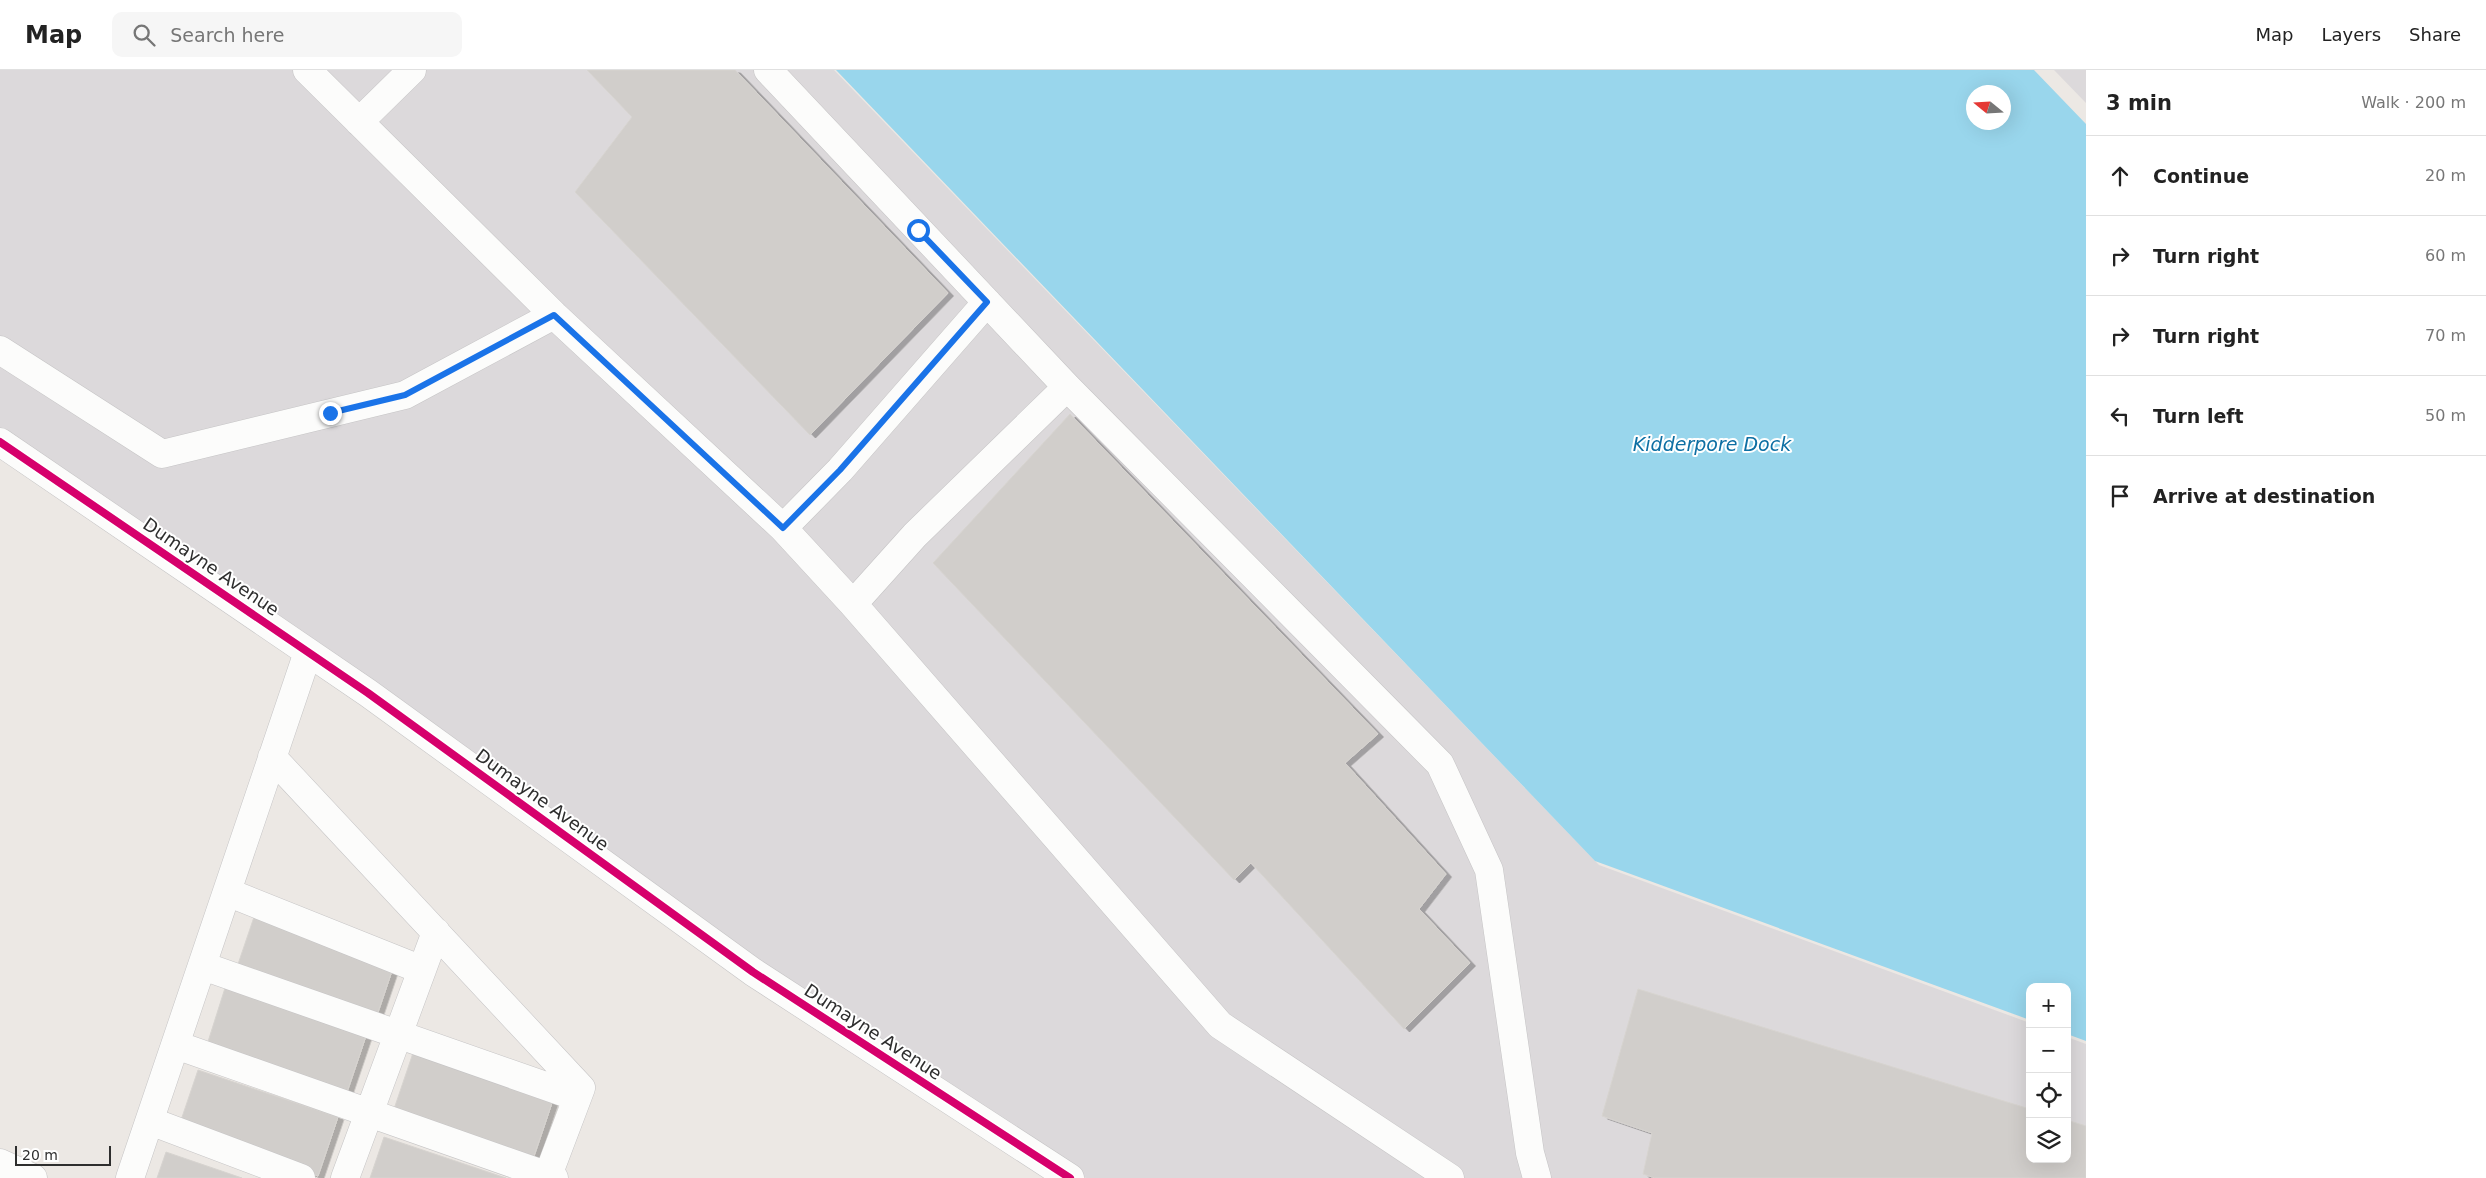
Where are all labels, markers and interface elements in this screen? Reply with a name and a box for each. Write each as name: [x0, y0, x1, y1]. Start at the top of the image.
search box: [112, 12, 462, 57]
text: Map: [25, 21, 82, 49]
icon: search: [130, 21, 158, 49]
text: Search here: [170, 24, 284, 46]
text: Map: [2255, 24, 2293, 45]
text: Layers: [2321, 24, 2381, 45]
text: Share: [2409, 24, 2461, 45]
north arrow: [1966, 85, 2011, 130]
text: 3 min: [2106, 91, 2172, 115]
text: Walk · 200 m: [2361, 93, 2466, 112]
icon: ahead: [2106, 162, 2134, 190]
text: Continue: [2153, 165, 2249, 187]
text: 20 m: [2425, 166, 2466, 185]
route start: [907, 219, 930, 242]
icon: right: [2106, 242, 2134, 270]
text: Turn right: [2153, 245, 2259, 267]
text: 60 m: [2425, 246, 2466, 265]
icon: right: [2106, 322, 2134, 350]
text: Turn right: [2153, 325, 2259, 347]
text: 70 m: [2425, 326, 2466, 345]
route end: [319, 402, 342, 425]
icon: left: [2106, 402, 2134, 430]
text: Turn left: [2153, 405, 2244, 427]
text: 50 m: [2425, 406, 2466, 425]
water label: Kidderpore Dock: [1633, 433, 1792, 455]
icon: arrive: [2106, 482, 2134, 510]
text: Arrive at destination: [2153, 485, 2375, 507]
street label: Dumayne Avenue: [139, 513, 283, 620]
street label: Dumayne Avenue: [472, 744, 613, 855]
street label: Dumayne Avenue: [801, 979, 946, 1084]
map controls: [2026, 983, 2071, 1163]
button: +: [2026, 983, 2071, 1028]
button: −: [2026, 1028, 2071, 1073]
button: locate: [2026, 1073, 2071, 1118]
button: layers: [2026, 1118, 2071, 1163]
scale bar: [15, 1143, 111, 1166]
text: 20 m: [22, 1147, 58, 1163]

